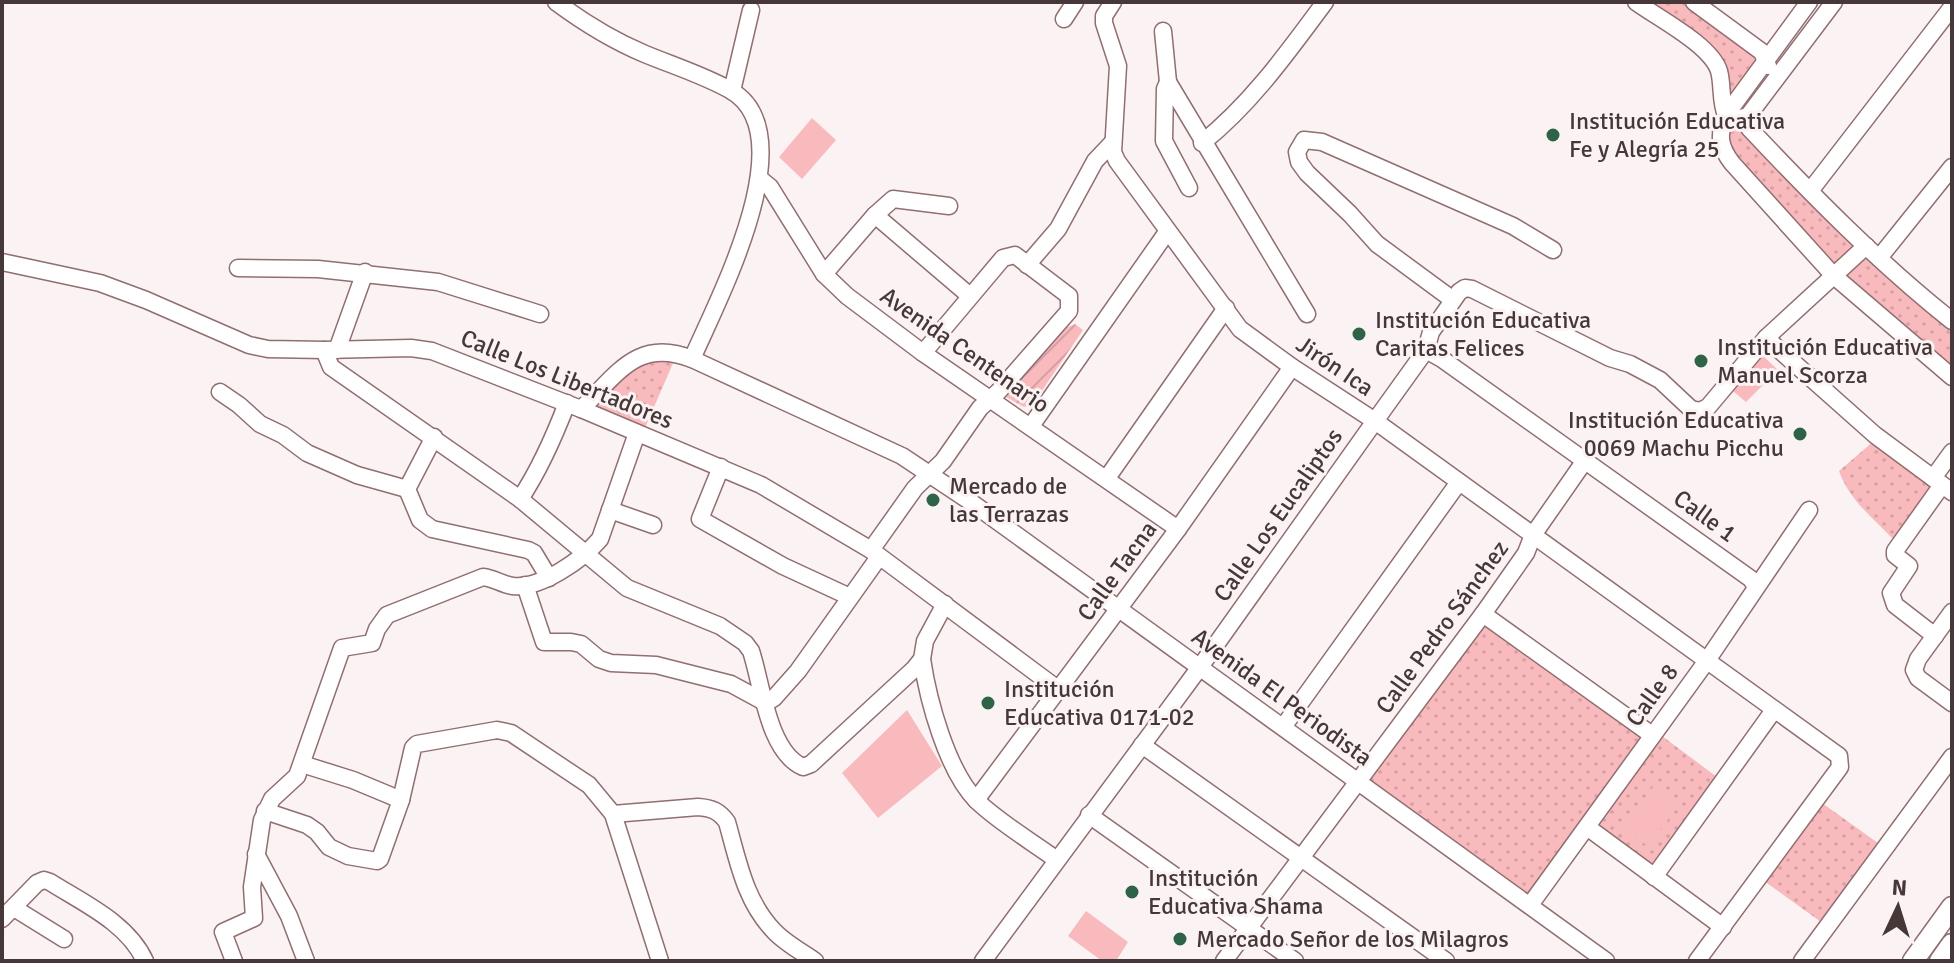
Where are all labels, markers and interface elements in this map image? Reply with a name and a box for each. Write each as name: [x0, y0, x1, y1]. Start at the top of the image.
place label: Institución Educativa Fe y Alegría 25: [1569, 106, 1785, 164]
marker: Institución Educativa Fe y Alegría 25: [1544, 126, 1562, 144]
street label: Avenida Centenario: [875, 280, 1055, 420]
place label: Institución Educativa Caritas Felices: [1375, 305, 1591, 363]
street label: Calle Los Libertadores: [456, 323, 678, 435]
marker: Institución Educativa Caritas Felices: [1350, 325, 1368, 343]
street label: Jirón Ica: [1291, 329, 1379, 403]
place label: Institución Educativa Manuel Scorza: [1717, 332, 1933, 390]
marker: Institución Educativa Manuel Scorza: [1692, 352, 1710, 370]
place label: Institución Educativa 0069 Machu Picchu: [1568, 405, 1784, 463]
street label: Calle Los Eucaliptos: [1207, 423, 1349, 607]
marker: Institución Educativa 0069 Machu Picchu: [1791, 425, 1809, 443]
place label: Mercado de las Terrazas: [949, 471, 1069, 529]
street label: Calle 1: [1668, 483, 1742, 549]
marker: Mercado de las Terrazas: [924, 491, 942, 509]
street label: Calle Tacna: [1071, 515, 1163, 627]
street label: Calle Pedro Sánchez: [1369, 534, 1515, 720]
street label: Avenida El Periodista: [1186, 621, 1378, 773]
street label: Calle 8: [1619, 658, 1685, 732]
place label: Institución Educativa 0171-02: [1004, 674, 1195, 732]
marker: Institución Educativa 0171-02: [979, 694, 997, 712]
place label: Institución Educativa Shama: [1148, 863, 1323, 921]
north arrow: [1858, 867, 1938, 947]
text: N: [1891, 874, 1908, 902]
marker: Institución Educativa Shama: [1123, 883, 1141, 901]
place label: Mercado Señor de los Milagros: [1196, 924, 1509, 954]
marker: Mercado Señor de los Milagros: [1171, 930, 1189, 948]

